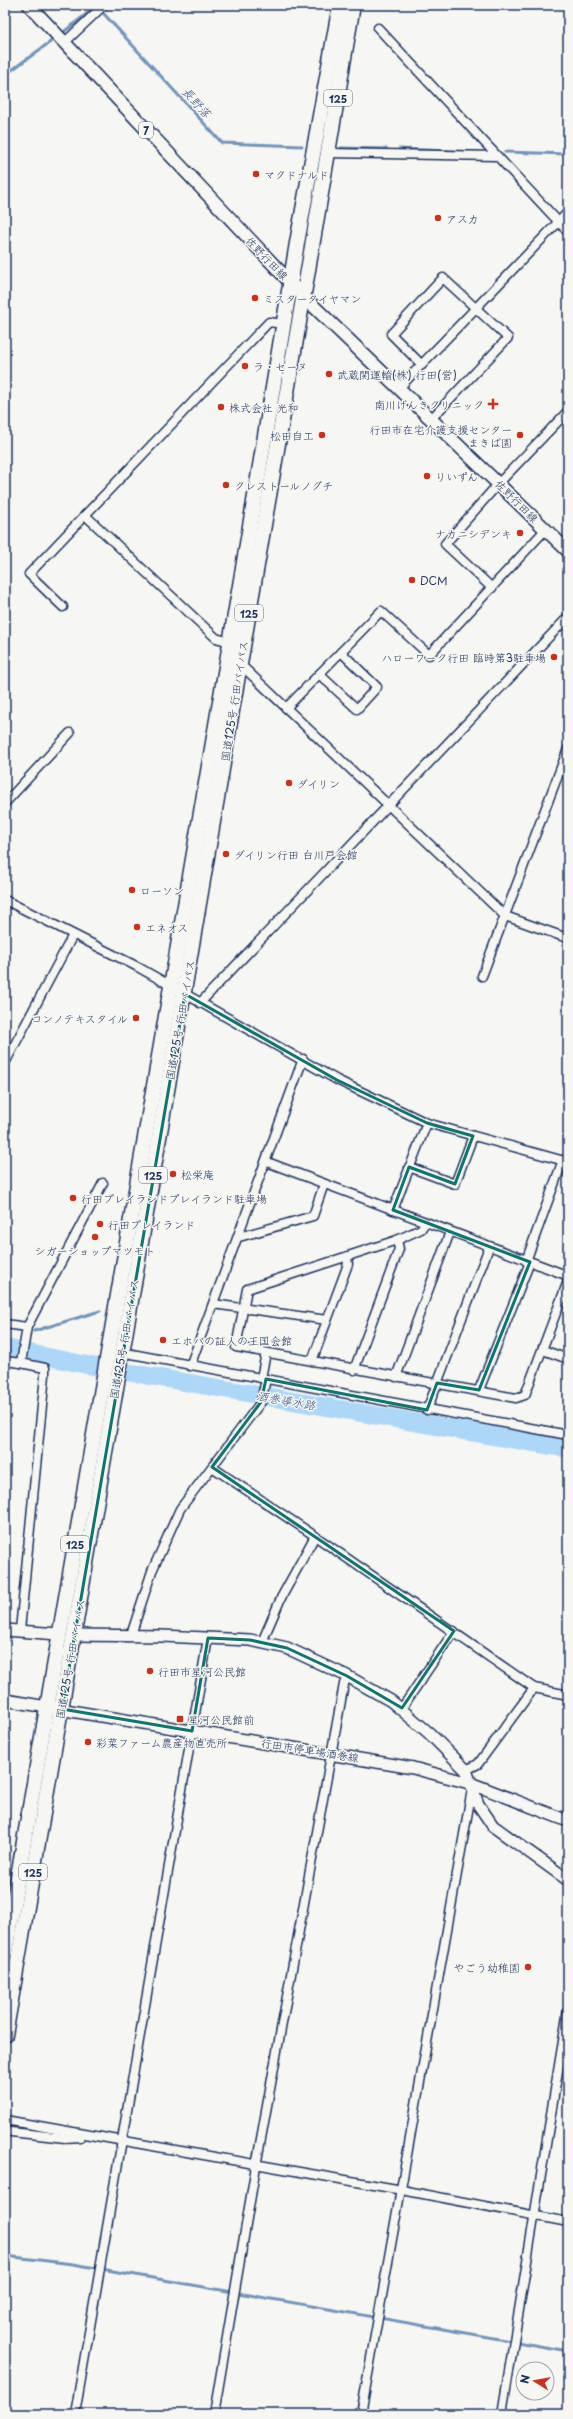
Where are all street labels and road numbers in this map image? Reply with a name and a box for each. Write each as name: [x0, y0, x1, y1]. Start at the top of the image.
road number: 125: [324, 90, 352, 106]
road number: 7: [139, 122, 153, 138]
street label: 佐野行田線: [242, 232, 292, 284]
street label: 佐野行田線: [492, 476, 542, 526]
road number: 125: [235, 605, 263, 621]
street label: 国道125号 行田バイパス: [216, 639, 252, 763]
street label: 国道125号 行田バイパス: [161, 958, 199, 1082]
road number: 125: [139, 1167, 167, 1183]
street label: 国道125号 行田バイパス: [105, 1277, 143, 1401]
road number: 125: [61, 1536, 89, 1552]
street label: 国道125号 行田バイパス: [51, 1597, 89, 1721]
street label: 行田市停車場酒巻線: [260, 1734, 360, 1766]
road number: 125: [19, 1864, 47, 1880]

